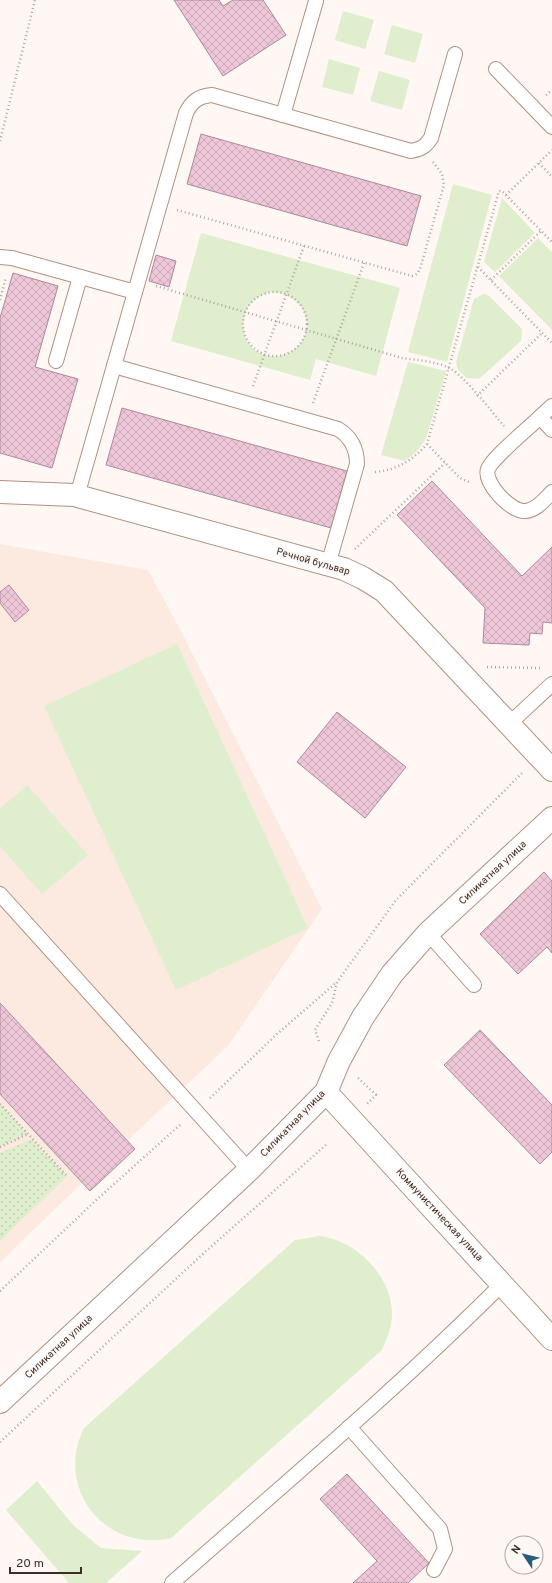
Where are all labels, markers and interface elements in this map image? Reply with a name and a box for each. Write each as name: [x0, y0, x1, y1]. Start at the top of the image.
street label: Речной бульвар: [275, 545, 352, 579]
street label: Силикатная улица: [456, 838, 530, 908]
street label: Силикатная улица: [258, 1088, 328, 1160]
street label: Коммунистическая улица: [392, 1166, 486, 1264]
street label: Силикатная улица: [22, 1312, 96, 1382]
north arrow: [504, 1535, 544, 1575]
text: N: [509, 1543, 525, 1557]
scale bar: [10, 1549, 81, 1575]
text: 20 m: [16, 1556, 44, 1572]

